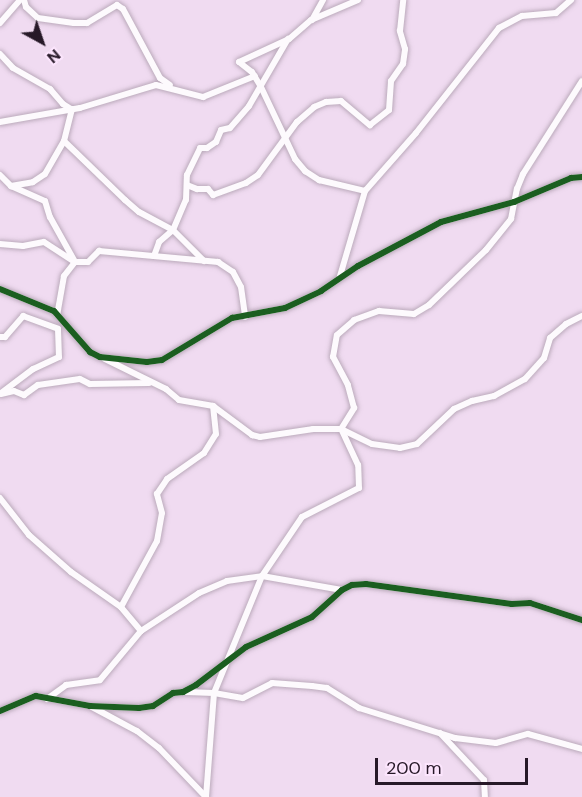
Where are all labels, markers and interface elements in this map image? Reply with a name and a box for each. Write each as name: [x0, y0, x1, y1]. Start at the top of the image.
north arrow: [12, 12, 72, 72]
text: N: [43, 44, 65, 68]
scale bar: [378, 746, 531, 784]
text: 200 m: [386, 756, 442, 780]

